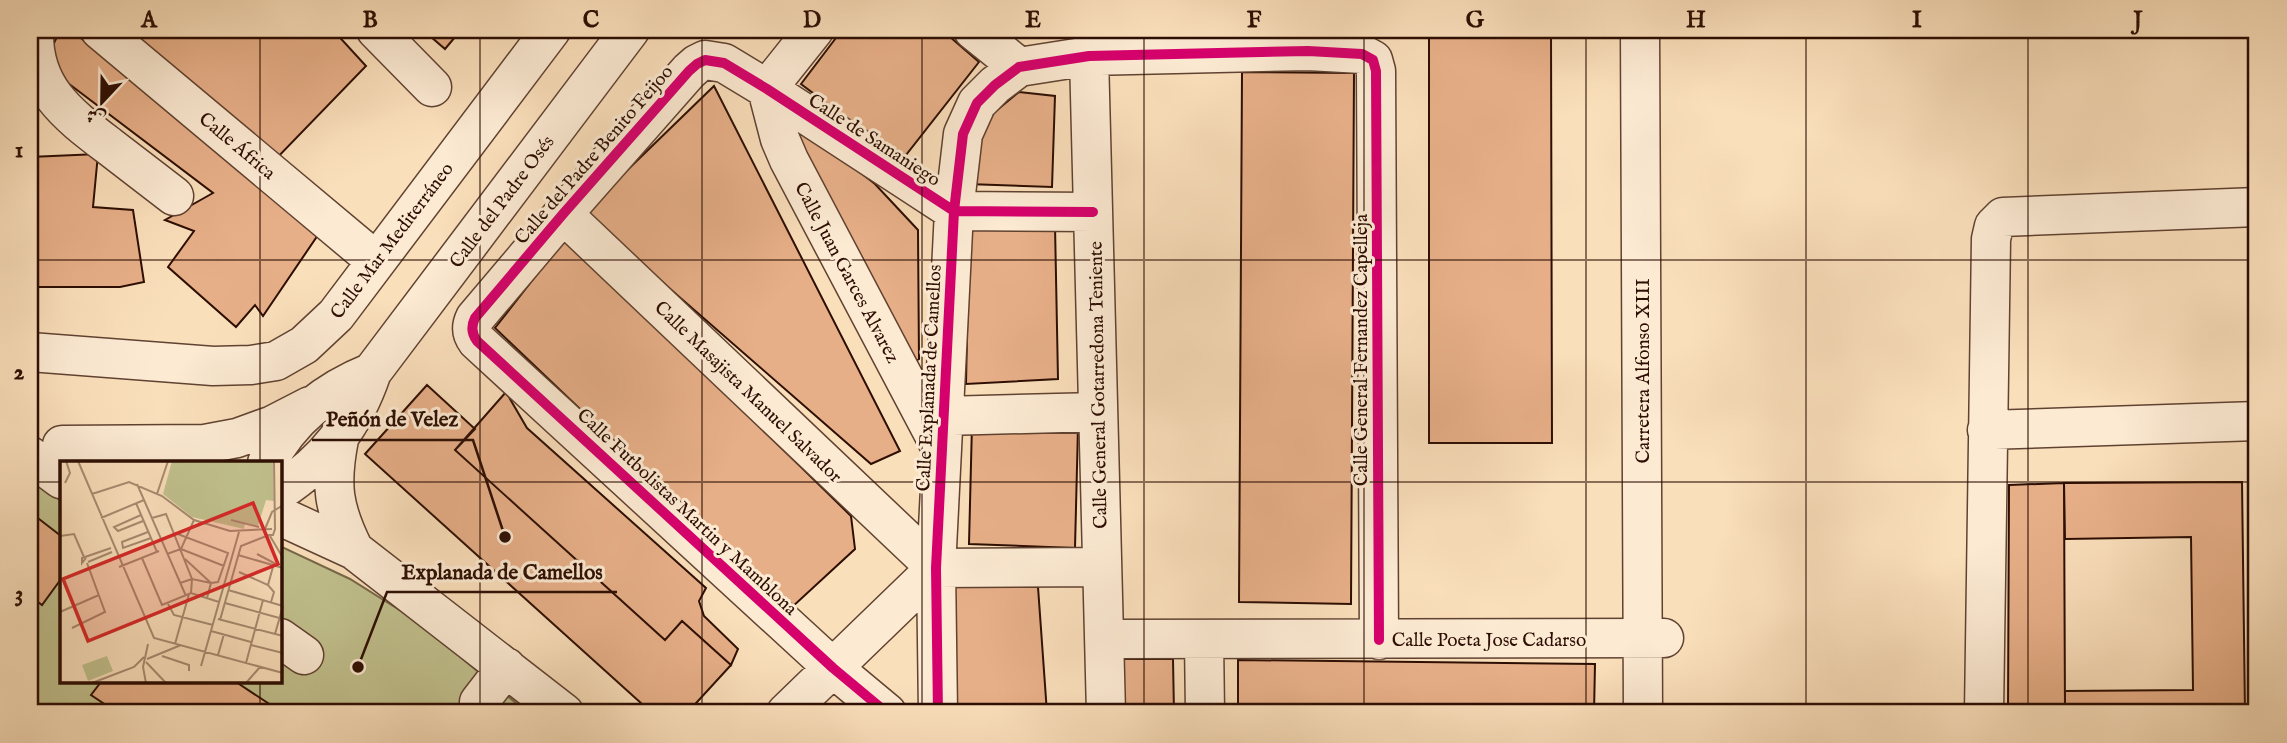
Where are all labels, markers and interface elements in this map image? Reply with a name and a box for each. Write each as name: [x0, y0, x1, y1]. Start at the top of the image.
text: A: [140, 6, 158, 35]
text: B: [362, 6, 378, 35]
text: C: [583, 6, 600, 35]
text: D: [803, 6, 821, 35]
text: E: [1025, 6, 1041, 35]
text: F: [1247, 6, 1262, 35]
text: G: [1466, 6, 1485, 35]
text: H: [1686, 6, 1706, 35]
text: I: [1912, 6, 1922, 35]
text: J: [2130, 6, 2143, 35]
street label: Calle del Padre Benito Feijoo: [510, 61, 679, 250]
north arrow: [66, 66, 136, 136]
street label: Calle de Samaniego: [803, 89, 945, 192]
text: ش: [83, 101, 110, 131]
street label: Calle África: [193, 107, 281, 186]
street label: Calle del Padre Osés: [445, 131, 560, 273]
text: 1: [15, 136, 23, 165]
street label: Calle Mar Mediterráneo: [326, 158, 459, 324]
street label: Calle Juan Garces Alvarez: [788, 178, 904, 368]
street label: Calle General Fernandez Capelleja: [1350, 213, 1374, 486]
street label: Calle General Gotarredona Teniente: [1084, 241, 1114, 529]
street label: Calle Explanada de Camellos: [912, 264, 948, 492]
street label: Carretera Alfonso XIII: [1632, 278, 1656, 464]
street label: Calle Masajista Manuel Salvador: [649, 296, 847, 489]
text: 2: [14, 358, 25, 387]
callout: Peñón de Velez: [312, 398, 473, 440]
street label: Calle Futbolistas Martin y Mamblona: [571, 404, 803, 622]
text: Peñón de Velez: [326, 407, 458, 434]
inset map: [60, 461, 282, 684]
callout: Explanada de Camellos: [387, 550, 617, 592]
text: Explanada de Camellos: [401, 560, 603, 587]
text: 3: [15, 580, 23, 609]
street label: Calle Poeta Jose Cadarso: [1392, 629, 1586, 653]

